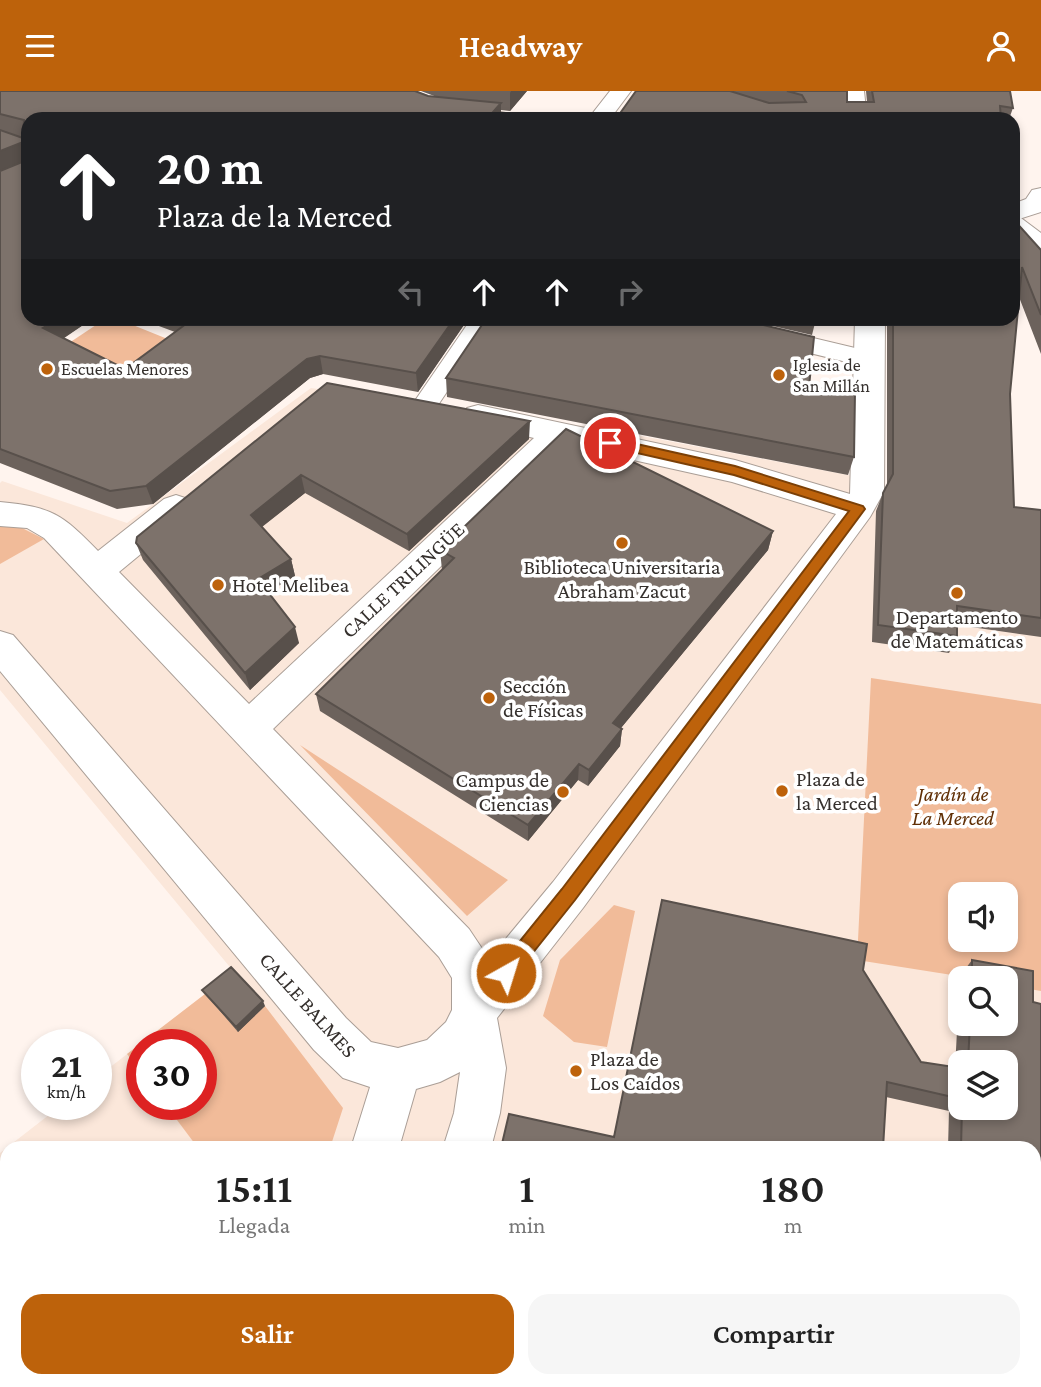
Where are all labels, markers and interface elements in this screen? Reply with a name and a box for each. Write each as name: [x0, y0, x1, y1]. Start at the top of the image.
icon: menu: [21, 27, 59, 65]
icon: person: [982, 27, 1020, 65]
text: Headway: [459, 28, 582, 64]
icon: ahead: [42, 140, 133, 231]
text: 20 m: [157, 140, 263, 195]
text: Plaza de la Merced: [157, 198, 392, 234]
icon: left: [392, 273, 430, 311]
icon: ahead: [465, 273, 503, 311]
icon: ahead: [538, 273, 576, 311]
icon: right: [611, 273, 649, 311]
place label: Iglesia de San Millán: [793, 355, 870, 396]
place label: Escuelas Menores: [61, 359, 189, 379]
marker: Escuelas Menores: [39, 361, 55, 377]
marker: Iglesia de San Millán: [771, 367, 787, 383]
pin: [580, 413, 640, 473]
icon: arrive: [591, 424, 629, 462]
street label: CALLE TRILINGÜE: [337, 517, 469, 643]
marker: Biblioteca Universitaria Abraham Zacut: [614, 535, 630, 551]
place label: Biblioteca Universitaria Abraham Zacut: [523, 555, 721, 603]
place label: Hotel Melibea: [232, 573, 349, 597]
marker: Hotel Melibea: [210, 577, 226, 593]
marker: Departamento de Matemáticas: [949, 585, 965, 601]
place label: Departamento de Matemáticas: [890, 605, 1024, 653]
place label: Sección de Físicas: [503, 674, 583, 722]
marker: Sección de Físicas: [481, 690, 497, 706]
place label: Plaza de la Merced: [796, 767, 878, 815]
place label: Campus de Ciencias: [456, 768, 549, 816]
park label: Jardín de La Merced: [912, 782, 995, 830]
marker: Plaza de la Merced: [774, 783, 790, 799]
marker: Campus de Ciencias: [555, 784, 571, 800]
map controls: [948, 882, 1018, 1120]
button: sound: [948, 882, 1018, 952]
position arrow: [469, 936, 543, 1010]
street label: CALLE BALMES: [255, 948, 361, 1063]
button: search: [948, 966, 1018, 1036]
speed limit sign: 30: [126, 1029, 217, 1120]
text: 21: [51, 1046, 82, 1085]
place label: Plaza de Los Caídos: [590, 1047, 680, 1095]
button: layers: [948, 1050, 1018, 1120]
marker: Plaza de Los Caídos: [568, 1063, 584, 1079]
text: km/h: [47, 1082, 86, 1102]
text: 15:11: [216, 1164, 292, 1211]
text: 1: [519, 1164, 534, 1211]
text: 180: [761, 1164, 825, 1211]
text: Llegada: [218, 1212, 290, 1238]
text: min: [508, 1212, 545, 1238]
text: m: [784, 1212, 802, 1238]
button: Salir: [21, 1294, 514, 1374]
button: Compartir: [528, 1294, 1020, 1374]

